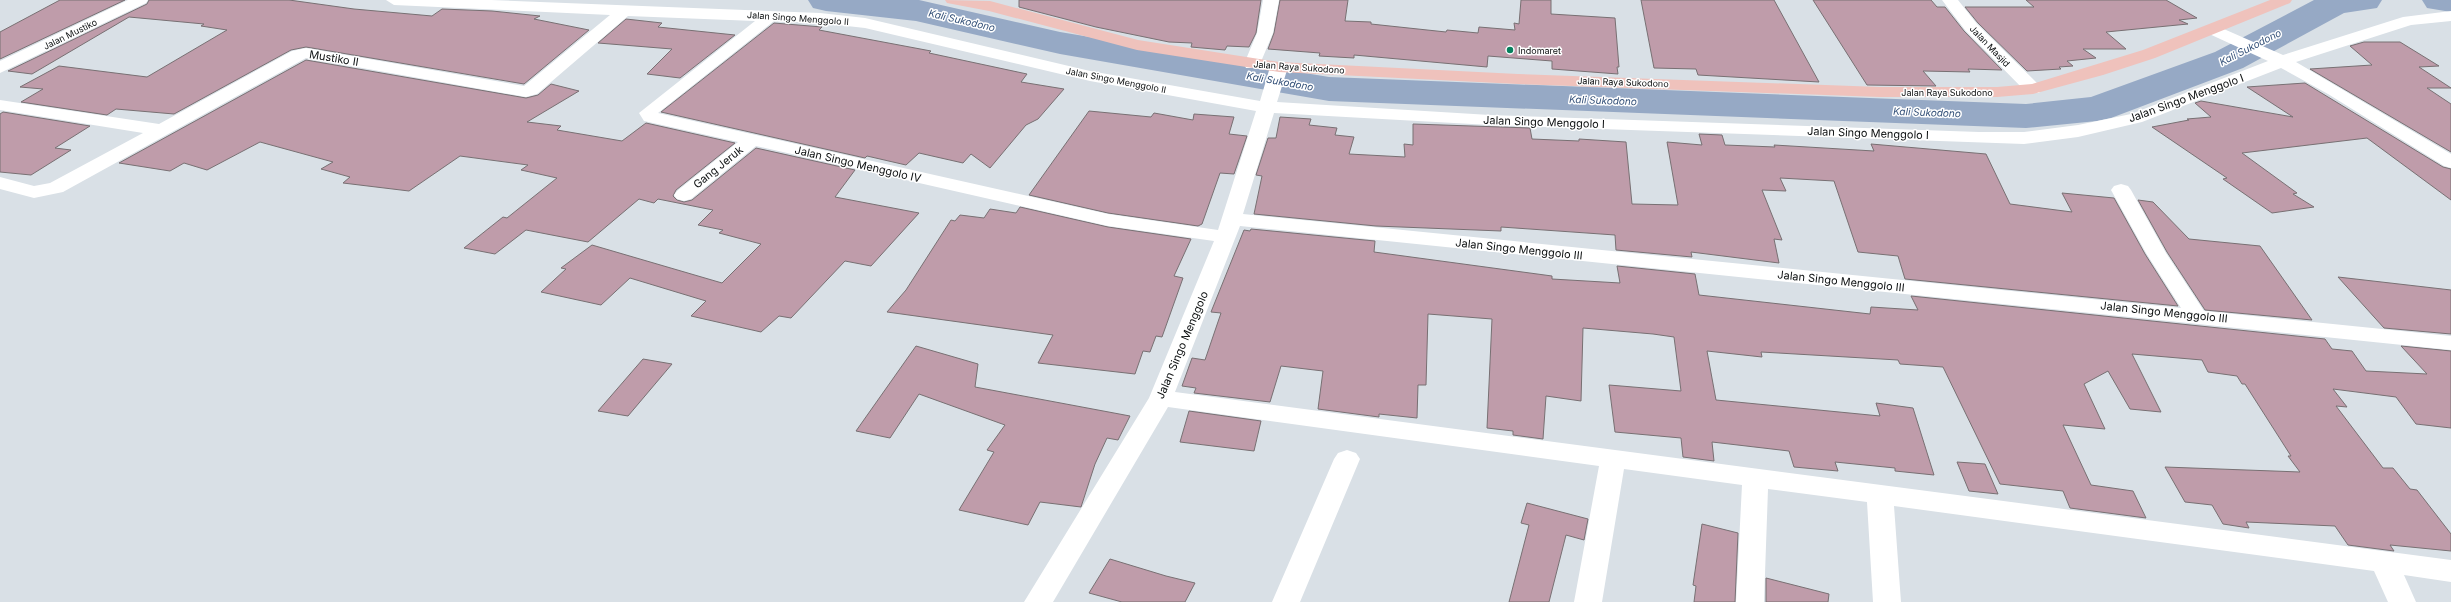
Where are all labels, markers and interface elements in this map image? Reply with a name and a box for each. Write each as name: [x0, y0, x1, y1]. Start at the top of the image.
water label: Kali Sukodono: [928, 7, 996, 33]
street label: Jalan Singo Menggolo II: [747, 9, 849, 27]
street label: Jalan Mustiko: [41, 16, 99, 52]
street label: Jalan Masjid: [1968, 23, 2012, 69]
water label: Kali Sukodono: [2217, 26, 2283, 68]
marker: Indomaret: [1505, 45, 1515, 55]
place label: Indomaret: [1518, 45, 1561, 56]
street label: Mustiko II: [308, 47, 360, 69]
street label: Jalan Raya Sukodono: [1253, 58, 1345, 76]
street label: Jalan Singo Menggolo II: [1065, 65, 1167, 95]
water label: Kali Sukodono: [1246, 69, 1314, 93]
street label: Jalan Singo Menggolo I: [2126, 71, 2246, 125]
street label: Jalan Raya Sukodono: [1577, 75, 1669, 89]
street label: Jalan Raya Sukodono: [1901, 87, 1993, 98]
water label: Kali Sukodono: [1569, 93, 1637, 107]
water label: Kali Sukodono: [1893, 105, 1961, 119]
street label: Jalan Singo Menggolo I: [1483, 113, 1605, 131]
street label: Jalan Singo Menggolo I: [1807, 124, 1929, 142]
street label: Gang Jeruk: [690, 143, 746, 191]
street label: Jalan Singo Menggolo IV: [793, 143, 923, 185]
street label: Jalan Singo Menggolo III: [1455, 235, 1583, 263]
street label: Jalan Singo Menggolo III: [1777, 267, 1905, 295]
street label: Jalan Singo Menggolo: [1153, 289, 1211, 401]
street label: Jalan Singo Menggolo III: [2100, 298, 2228, 326]

